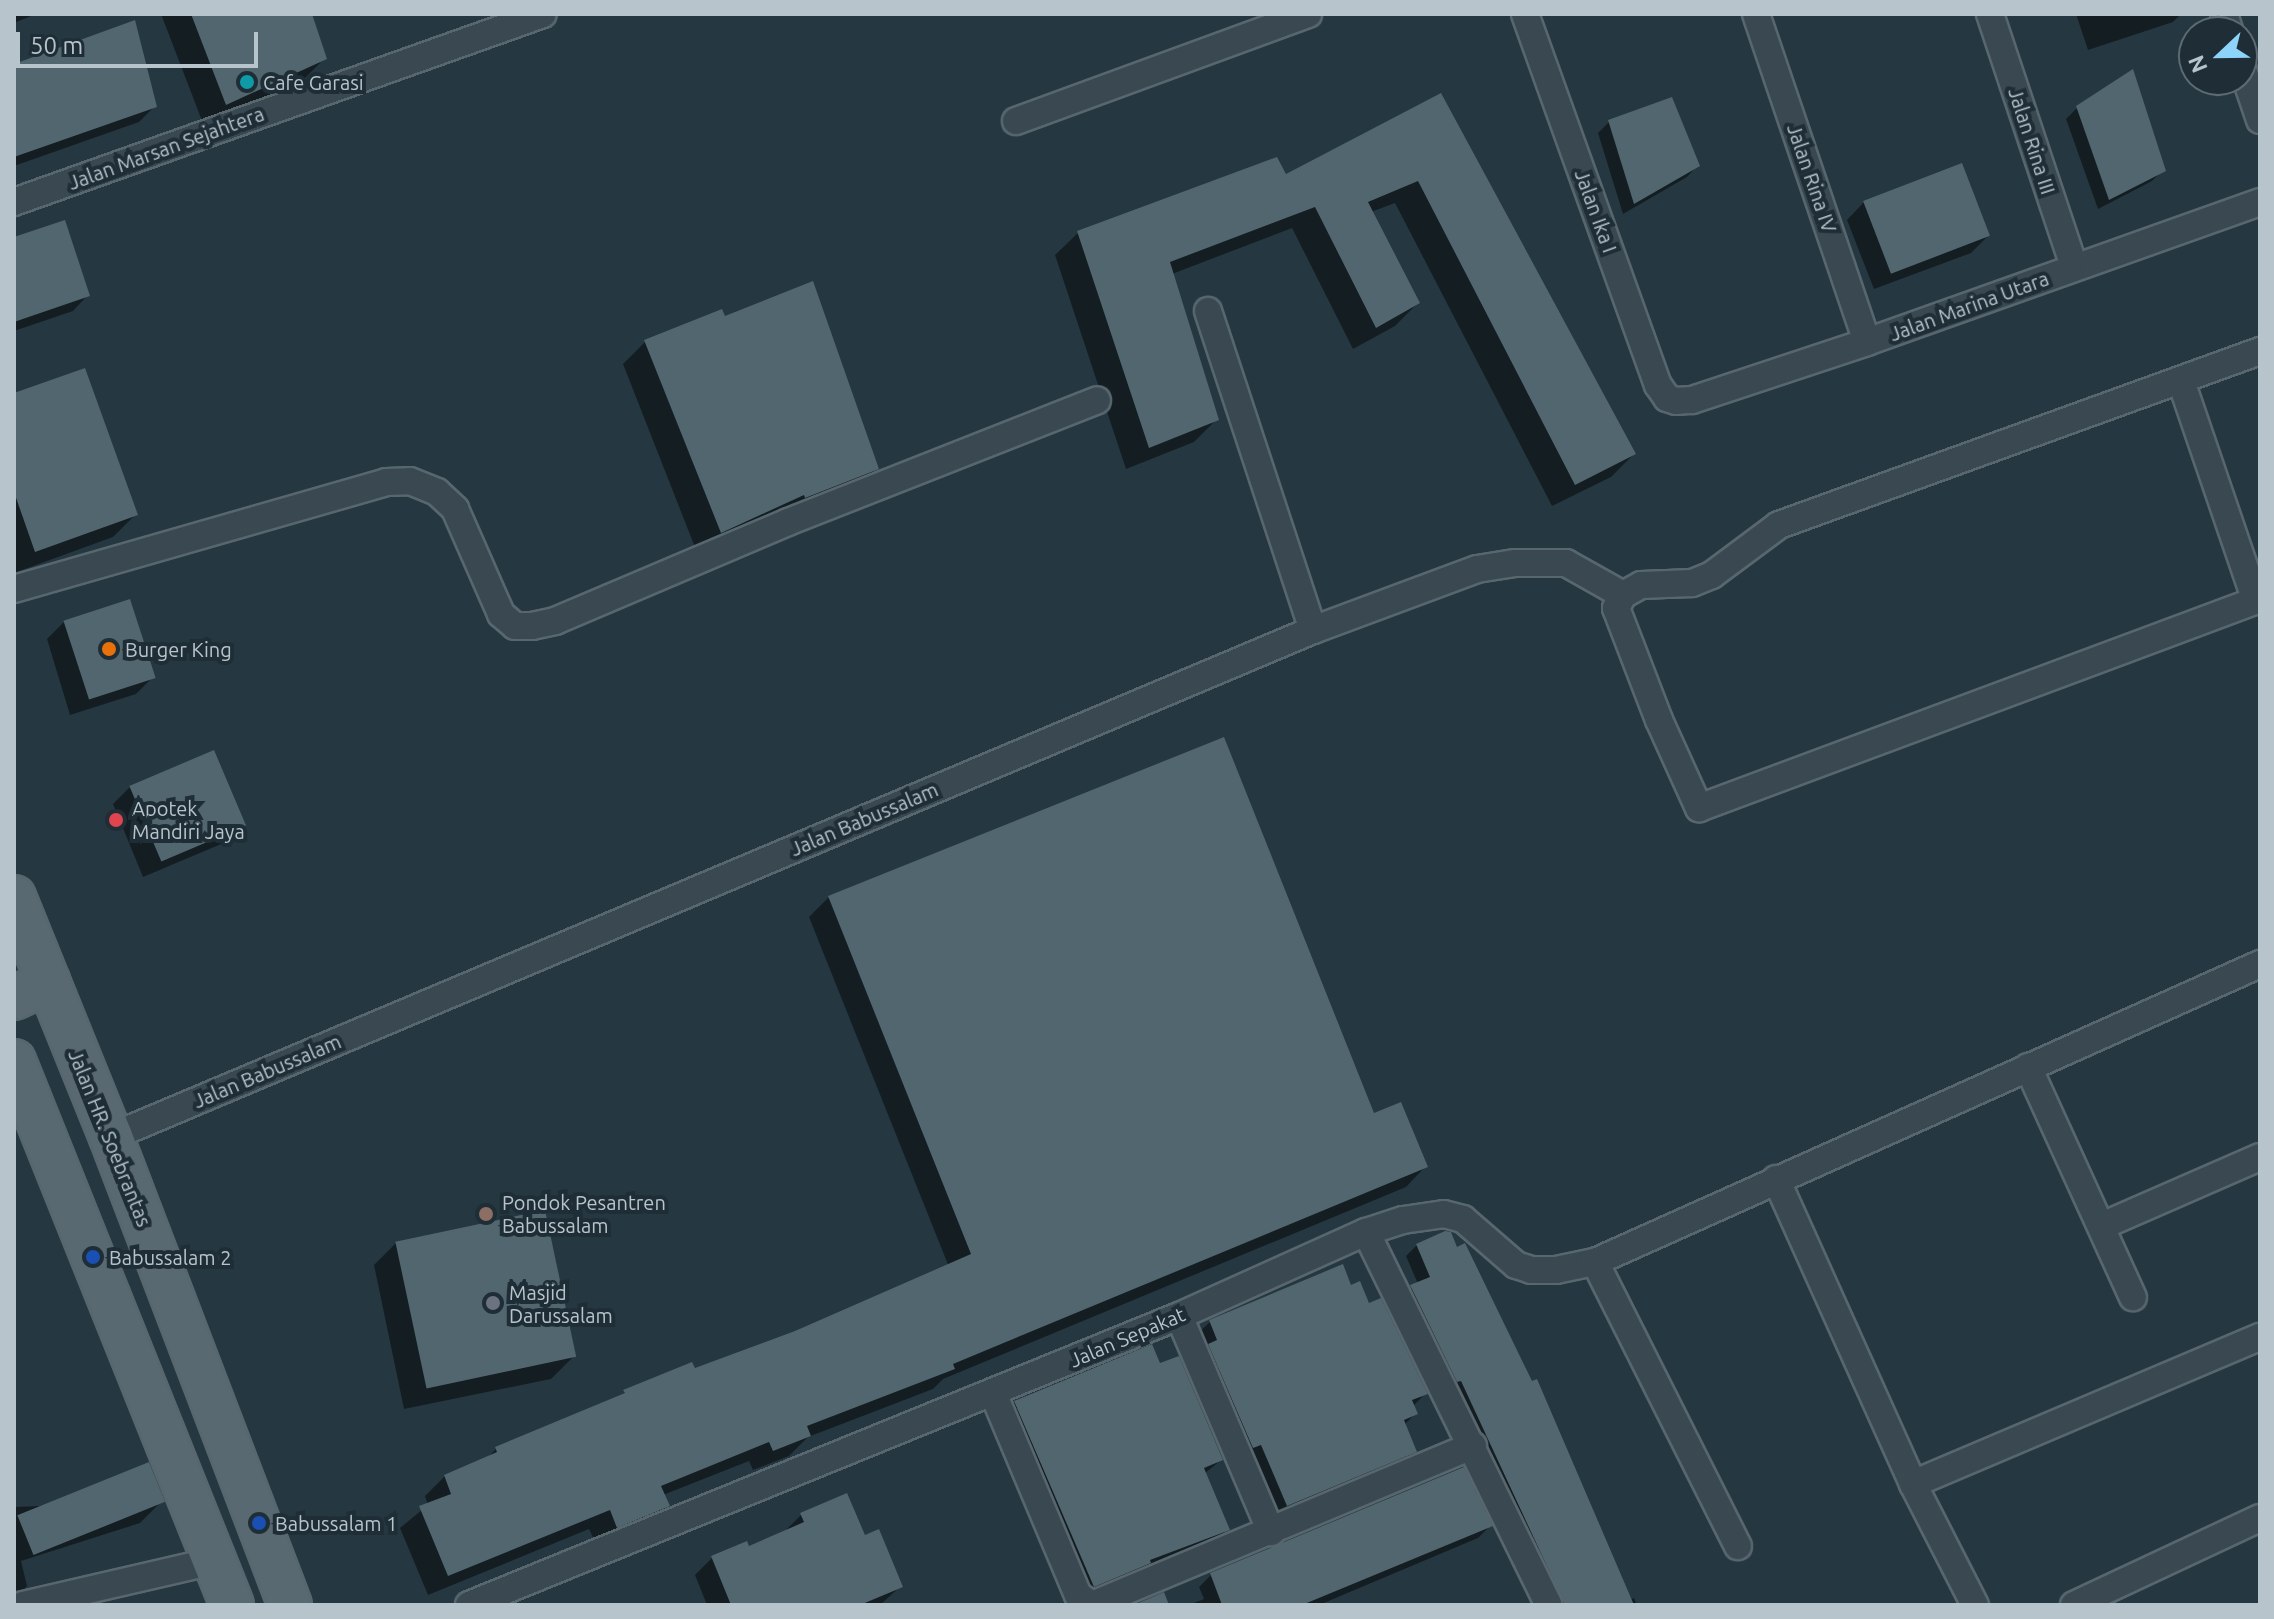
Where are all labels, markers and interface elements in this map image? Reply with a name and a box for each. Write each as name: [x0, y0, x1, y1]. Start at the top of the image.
scale bar: [20, 16, 262, 66]
north arrow: [2178, 16, 2258, 96]
text: 50 m: [30, 32, 83, 59]
text: N: [2182, 52, 2212, 77]
place label: Cafe Garasi: [263, 70, 364, 94]
marker: Cafe Garasi: [238, 73, 256, 91]
street label: Jalan Rina III: [2003, 85, 2061, 197]
street label: Jalan Marsan Sejahtera: [65, 101, 267, 195]
street label: Jalan Rina IV: [1782, 121, 1842, 235]
street label: Jalan Ika I: [1570, 166, 1622, 256]
street label: Jalan Marina Utara: [1886, 266, 2052, 346]
place label: Burger King: [125, 637, 232, 661]
marker: Burger King: [100, 640, 118, 658]
street label: Jalan Babussalam: [786, 777, 942, 861]
place label: Apotek Mandiri Jaya: [132, 796, 245, 843]
marker: Apotek Mandiri Jaya: [107, 811, 125, 829]
street label: Jalan Babussalam: [189, 1029, 345, 1113]
street label: Jalan HR. Soebrantas: [63, 1046, 157, 1230]
place label: Pondok Pesantren Babussalam: [502, 1190, 666, 1237]
marker: Pondok Pesantren Babussalam: [477, 1205, 495, 1223]
place label: Babussalam 2: [109, 1245, 231, 1269]
marker: Babussalam 2: [84, 1248, 102, 1266]
place label: Masjid Darussalam: [509, 1280, 613, 1327]
marker: Masjid Darussalam: [484, 1294, 502, 1312]
street label: Jalan Sepakat: [1066, 1302, 1188, 1372]
place label: Babussalam 1: [275, 1511, 397, 1535]
marker: Babussalam 1: [250, 1514, 268, 1532]

